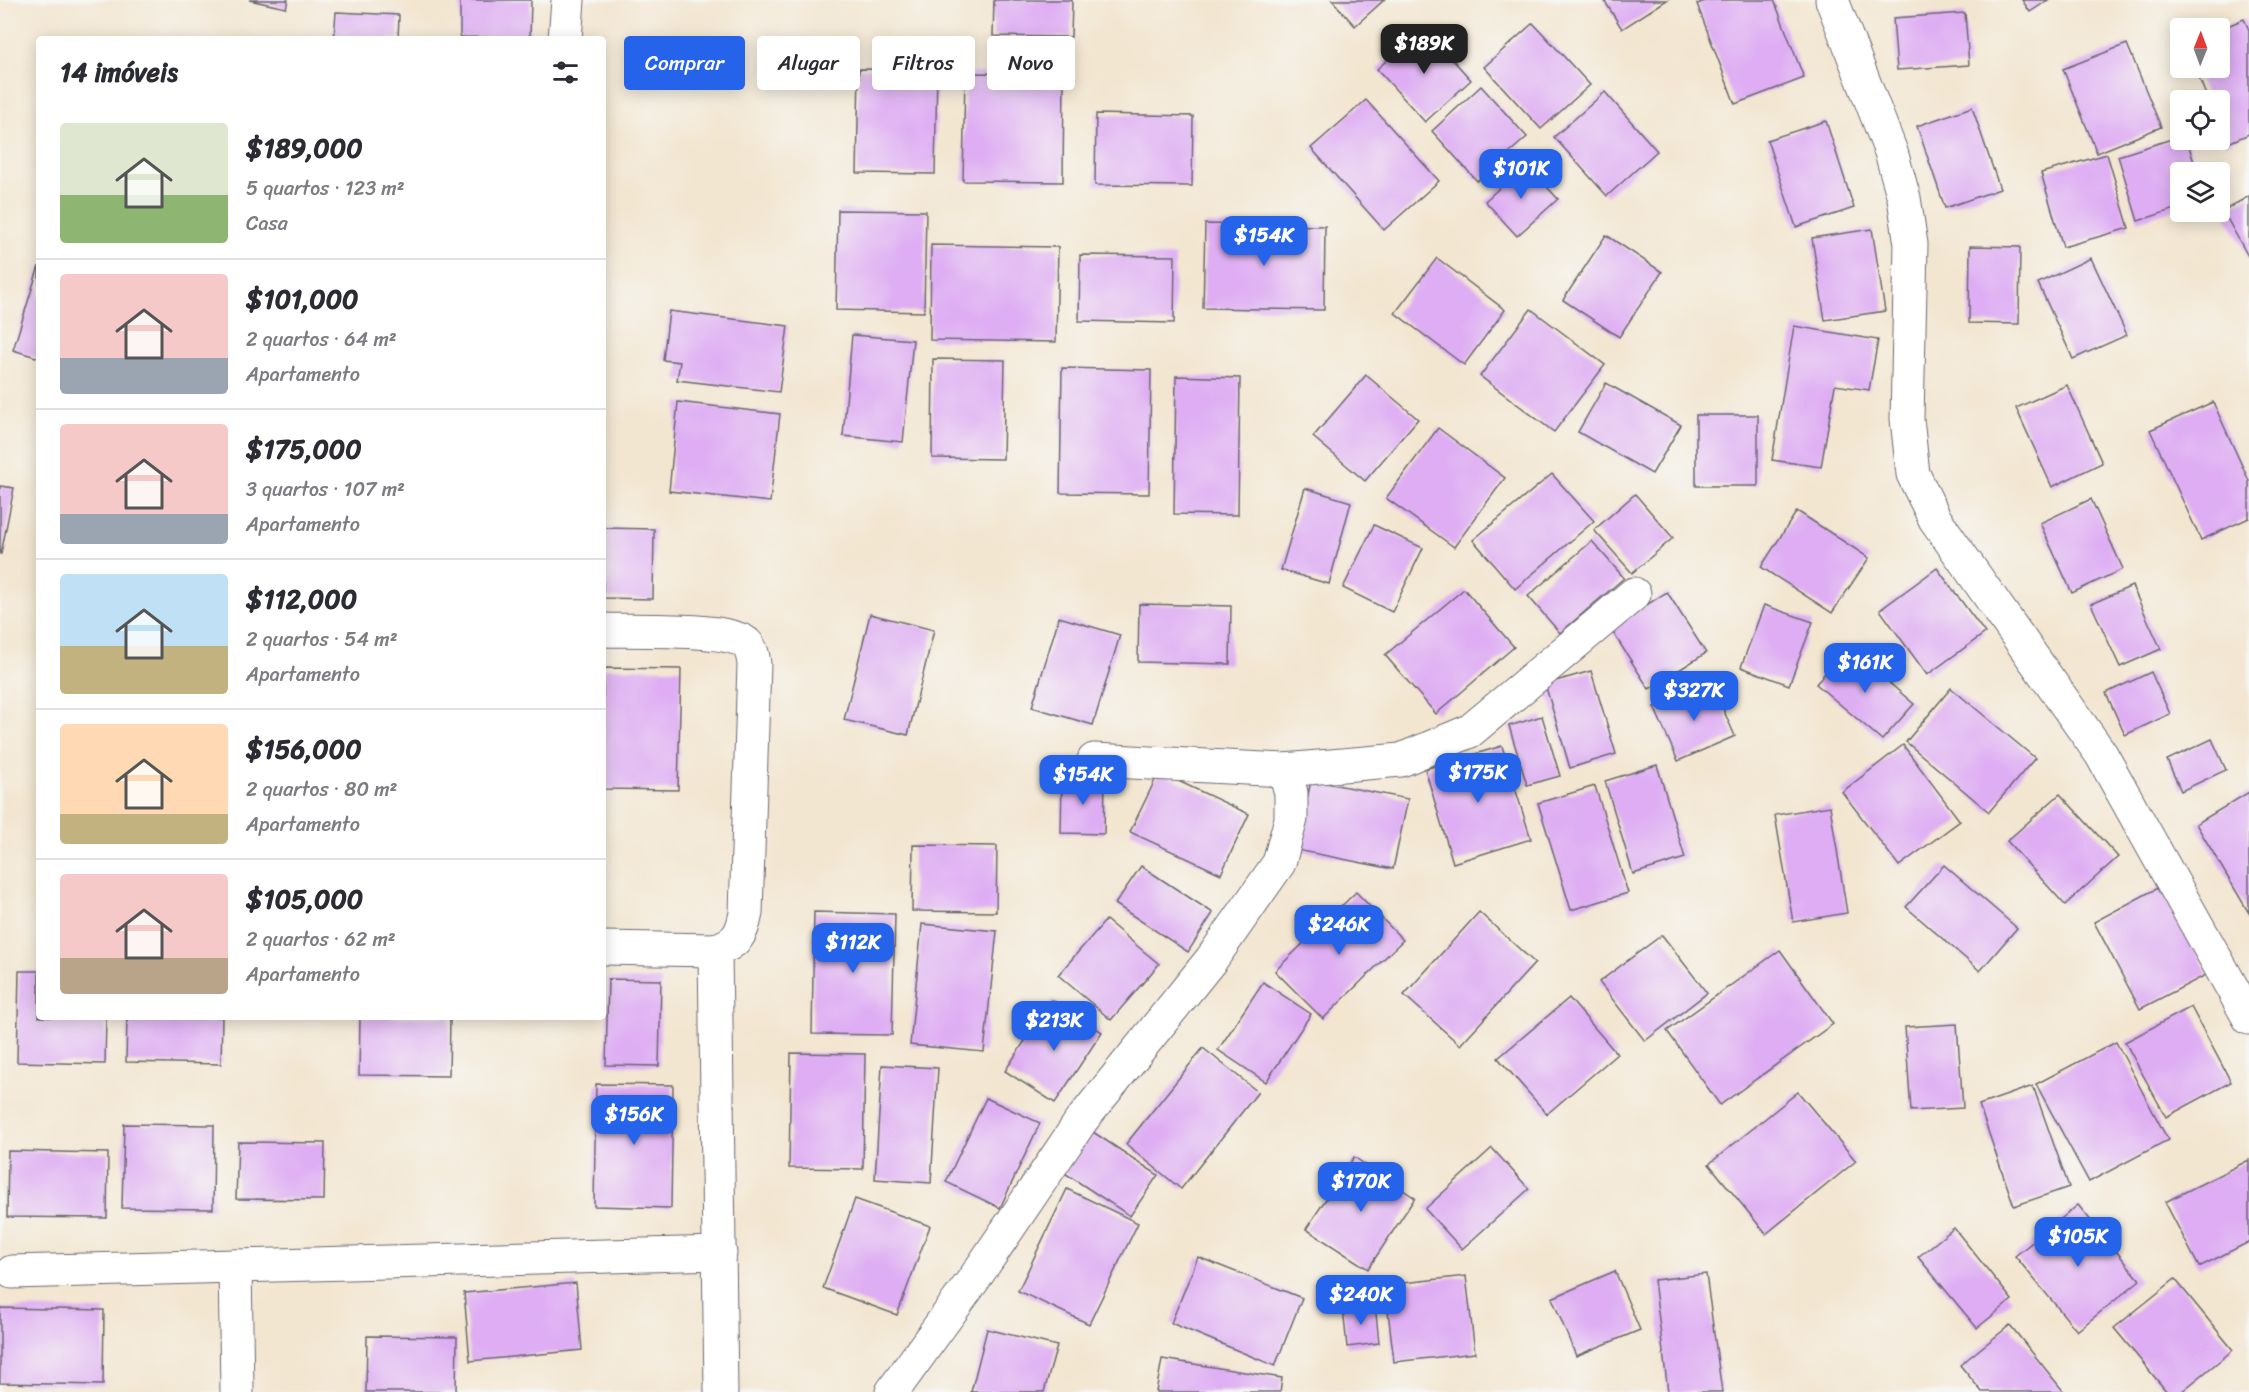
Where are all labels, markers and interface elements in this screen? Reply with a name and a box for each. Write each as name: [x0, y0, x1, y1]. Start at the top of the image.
north arrow: [2170, 18, 2230, 78]
map controls: [2170, 18, 2230, 222]
pin: $189K: [1382, 24, 1466, 75]
text: $189K: [1395, 26, 1453, 61]
chip: Comprar: [624, 36, 745, 90]
chip: Alugar: [757, 36, 860, 90]
chip: Filtros: [872, 36, 975, 90]
chip: Novo: [987, 36, 1075, 90]
text: 14 imóveis: [60, 49, 178, 95]
icon: filters: [549, 56, 582, 89]
button: locate: [2170, 90, 2230, 150]
text: $189,000: [246, 125, 363, 171]
icon: home: [108, 147, 180, 219]
pin: $101K: [1479, 149, 1563, 200]
text: $101K: [1493, 151, 1549, 186]
button: layers: [2170, 162, 2230, 222]
text: 5 quartos · 123 m²: [246, 171, 405, 206]
text: Casa: [246, 206, 288, 241]
pin: $154K: [1222, 216, 1306, 267]
text: $154K: [1235, 218, 1293, 253]
text: $101,000: [246, 276, 359, 322]
icon: home: [108, 298, 180, 370]
text: 2 quartos · 64 m²: [246, 322, 397, 357]
text: Apartamento: [246, 357, 360, 392]
text: $175,000: [246, 426, 362, 472]
icon: home: [108, 448, 180, 520]
text: 3 quartos · 107 m²: [246, 472, 405, 507]
text: Apartamento: [246, 507, 360, 542]
text: $112,000: [246, 576, 357, 622]
icon: home: [108, 598, 180, 670]
text: 2 quartos · 54 m²: [246, 622, 398, 657]
pin: $161K: [1823, 643, 1907, 694]
text: $161K: [1838, 645, 1892, 680]
text: Apartamento: [246, 657, 360, 692]
pin: $327K: [1652, 671, 1736, 722]
text: $327K: [1664, 673, 1724, 708]
text: $156,000: [246, 726, 362, 772]
icon: home: [108, 748, 180, 820]
pin: $175K: [1436, 753, 1520, 804]
pin: $154K: [1041, 755, 1125, 806]
text: $175K: [1449, 755, 1507, 790]
text: $154K: [1054, 757, 1112, 792]
text: 2 quartos · 80 m²: [246, 772, 397, 807]
text: Apartamento: [246, 807, 360, 842]
text: $105,000: [246, 876, 363, 922]
icon: home: [108, 898, 180, 970]
pin: $246K: [1297, 905, 1381, 956]
text: $246K: [1308, 907, 1370, 942]
text: 2 quartos · 62 m²: [246, 922, 396, 957]
pin: $112K: [811, 923, 895, 974]
text: $112K: [826, 925, 880, 960]
text: Apartamento: [246, 957, 360, 992]
pin: $213K: [1012, 1001, 1096, 1052]
text: $213K: [1026, 1003, 1082, 1038]
pin: $156K: [592, 1095, 676, 1146]
text: $156K: [605, 1097, 663, 1132]
pin: $170K: [1319, 1162, 1403, 1213]
text: $170K: [1332, 1164, 1390, 1199]
pin: $105K: [2036, 1217, 2120, 1268]
text: $105K: [2048, 1219, 2108, 1254]
pin: $240K: [1319, 1275, 1403, 1326]
text: $240K: [1330, 1277, 1392, 1312]

